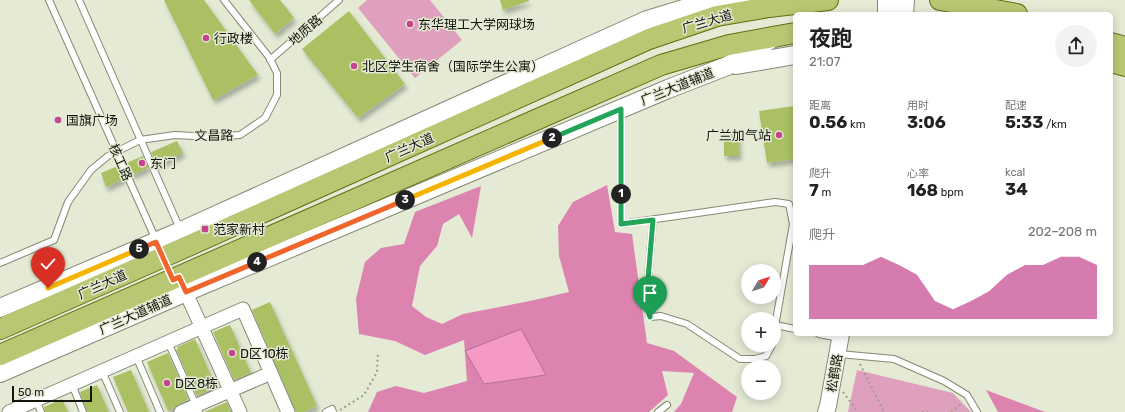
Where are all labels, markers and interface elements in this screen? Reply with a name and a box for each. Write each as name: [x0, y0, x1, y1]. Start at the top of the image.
street label: 广兰大道: [680, 7, 734, 36]
street label: 地质路: [286, 12, 325, 49]
place label: 东华理工大学网球场: [418, 17, 535, 32]
marker: 东华理工大学网球场: [405, 19, 415, 29]
text: 夜跑: [809, 25, 853, 52]
button: share: [1055, 25, 1097, 67]
place label: 行政楼: [214, 31, 253, 46]
marker: 行政楼: [201, 33, 211, 43]
text: 21:07: [809, 54, 840, 69]
place label: 北区学生宿舍（国际学生公寓）: [362, 59, 544, 74]
marker: 北区学生宿舍（国际学生公寓）: [349, 61, 359, 71]
street label: 广兰大道辅道: [638, 65, 716, 108]
text: 距离: [809, 99, 831, 112]
text: 用时: [907, 99, 929, 112]
text: 配速: [1005, 99, 1027, 112]
text: 0.56: [809, 112, 847, 132]
text: 3:06: [907, 112, 946, 132]
text: 5:33: [1005, 112, 1043, 132]
place label: 国旗广场: [66, 113, 118, 128]
marker: 国旗广场: [53, 115, 63, 125]
text: km: [847, 118, 865, 131]
text: /km: [1043, 118, 1067, 131]
street label: 文昌路: [194, 128, 234, 143]
pin: 2: [542, 128, 562, 148]
place label: 广兰加气站: [706, 128, 771, 143]
street label: 广兰大道: [382, 130, 436, 165]
marker: 广兰加气站: [774, 130, 784, 140]
text: 2: [548, 131, 556, 144]
street label: 核工路: [106, 141, 135, 183]
place label: 东门: [150, 156, 176, 171]
marker: 东门: [137, 158, 147, 168]
text: kcal: [1005, 166, 1025, 179]
text: 爬升: [809, 167, 831, 180]
text: 心率: [907, 167, 929, 180]
text: 34: [1005, 179, 1028, 199]
text: 7: [809, 180, 819, 200]
text: 168: [907, 180, 938, 200]
pin: 1: [611, 184, 631, 204]
text: m: [819, 186, 831, 199]
text: bpm: [938, 186, 964, 199]
text: 1: [618, 187, 624, 200]
pin: 3: [395, 190, 415, 210]
text: 3: [401, 193, 409, 206]
place label: 范家新村: [213, 222, 265, 237]
marker: 范家新村: [200, 224, 210, 234]
text: 202–208 m: [1028, 224, 1097, 239]
text: 爬升: [809, 227, 835, 242]
pin: 5: [129, 239, 149, 259]
text: 5: [135, 242, 143, 255]
pin: [31, 247, 65, 288]
pin: 4: [247, 252, 267, 272]
icon: check: [37, 253, 59, 275]
text: 4: [253, 255, 261, 268]
north arrow: [741, 264, 781, 304]
map controls: [741, 264, 781, 400]
street label: 广兰大道: [75, 267, 129, 302]
pin: [633, 276, 667, 317]
icon: arrive: [639, 282, 661, 304]
street label: 广兰大道辅道: [97, 292, 174, 337]
button: +: [741, 312, 781, 352]
place label: D区10栋: [240, 346, 289, 361]
marker: D区10栋: [227, 348, 237, 358]
street label: 松鹤路: [824, 353, 845, 394]
button: −: [741, 360, 781, 400]
place label: D区8栋: [175, 376, 218, 391]
marker: D区8栋: [162, 378, 172, 388]
scale bar: [12, 384, 92, 403]
text: 50 m: [18, 386, 44, 399]

